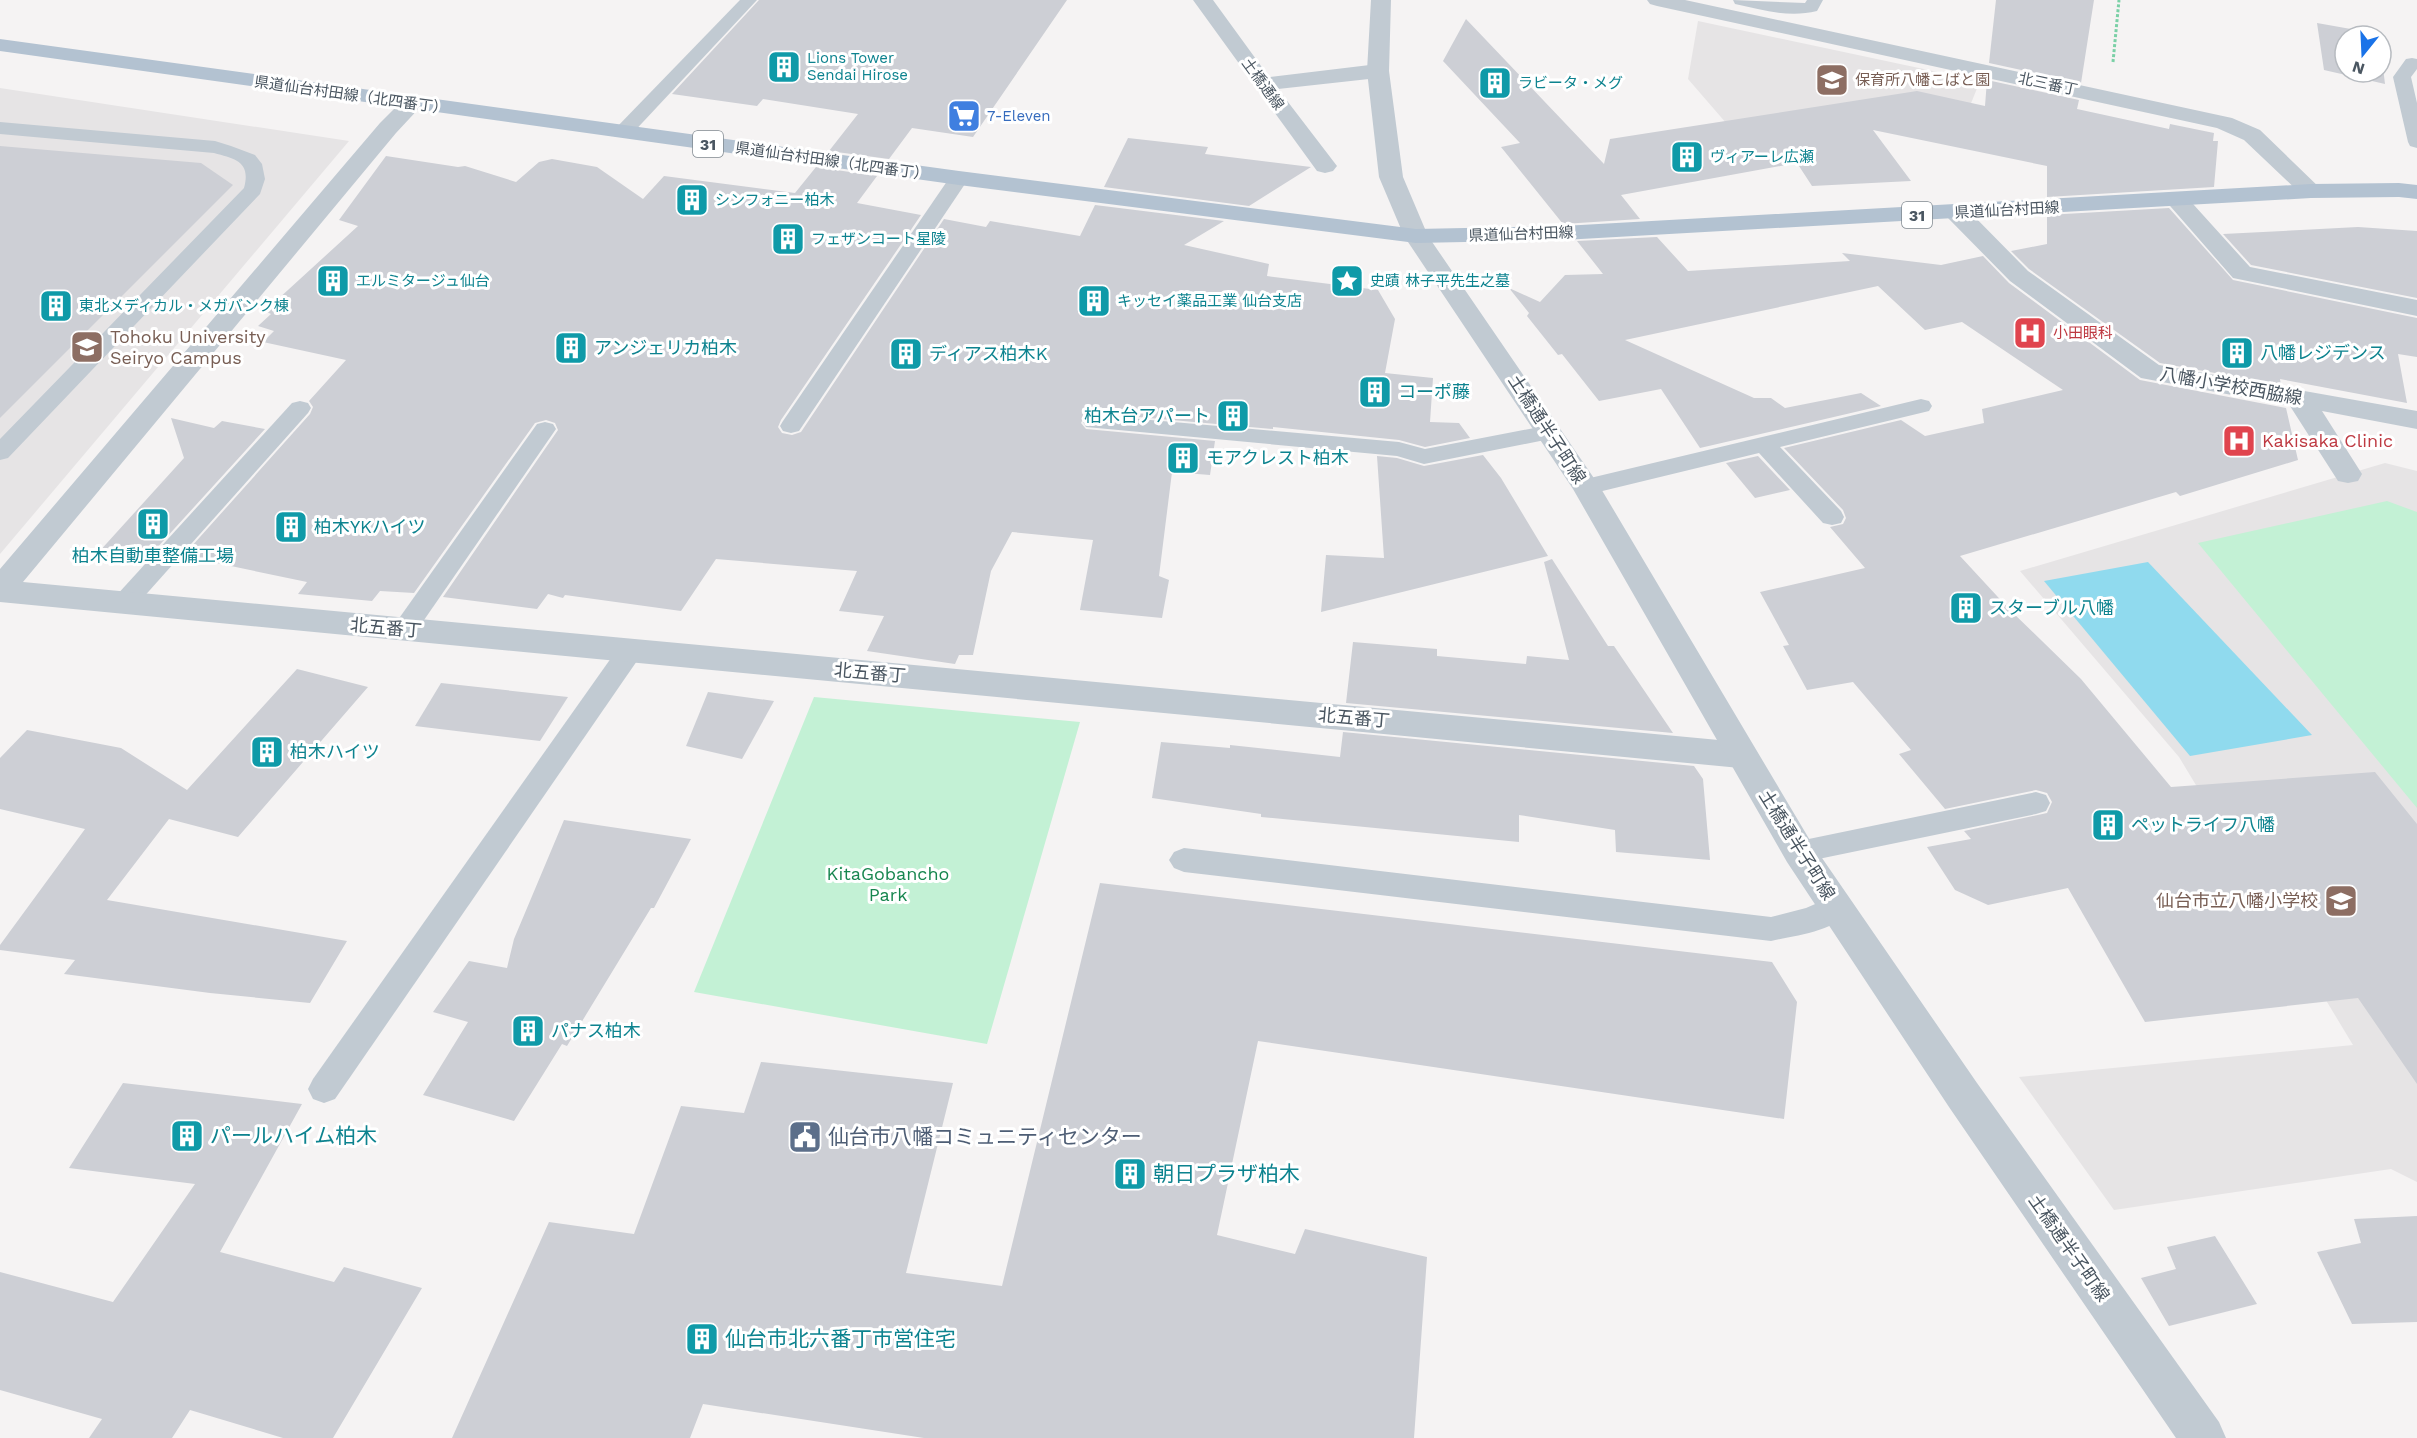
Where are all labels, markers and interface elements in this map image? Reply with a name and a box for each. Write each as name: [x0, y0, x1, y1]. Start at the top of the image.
north arrow: [2333, 24, 2393, 84]
building icon: Lions Tower Sendai Hirose: [766, 49, 802, 85]
place label: Lions Tower Sendai Hirose: [807, 49, 908, 84]
street label: 土橋通線: [1238, 54, 1288, 114]
text: N: [2350, 57, 2367, 79]
school or university icon: 保育所八幡こばと園: [1814, 62, 1850, 98]
building icon: ラビータ・メグ: [1477, 65, 1513, 101]
street label: 北三番丁: [2017, 69, 2079, 99]
place label: 保育所八幡こばと園: [1855, 71, 1990, 89]
street label: 県道仙台村田線（北四番丁）: [253, 73, 449, 117]
place label: ラビータ・メグ: [1518, 74, 1623, 92]
supermarket icon: 7-Eleven: [946, 98, 982, 134]
place label: 7-Eleven: [987, 107, 1051, 125]
road number: 31: [693, 131, 723, 157]
street label: 県道仙台村田線（北四番丁）: [734, 139, 930, 183]
building icon: ヴィアーレ広瀬: [1669, 139, 1705, 175]
place label: ヴィアーレ広瀬: [1710, 148, 1814, 166]
building icon: シンフォニー柏木: [674, 182, 710, 218]
place label: シンフォニー柏木: [715, 191, 835, 209]
street label: 県道仙台村田線: [1954, 198, 2060, 222]
road number: 31: [1902, 202, 1932, 228]
building icon: フェザンコート星陵: [770, 221, 806, 257]
street label: 県道仙台村田線: [1468, 223, 1574, 245]
place label: フェザンコート星陵: [811, 230, 946, 248]
building icon: エルミタージュ仙台: [315, 263, 351, 299]
place icon: 史蹟 林子平先生之墓: [1329, 263, 1365, 299]
place label: エルミタージュ仙台: [356, 272, 490, 290]
place label: 史蹟 林子平先生之墓: [1370, 272, 1510, 290]
building icon: キッセイ薬品工業 仙台支店: [1076, 283, 1112, 319]
building icon: 東北メディカル・メガバンク棟: [38, 288, 74, 324]
place label: キッセイ薬品工業 仙台支店: [1117, 292, 1302, 310]
place label: 東北メディカル・メガバンク棟: [79, 297, 289, 315]
hospital icon: 小田眼科: [2012, 315, 2048, 351]
place label: 小田眼科: [2053, 324, 2113, 342]
place label: Tohoku University Seiryo Campus: [110, 326, 266, 368]
school or university icon: Tohoku University Seiryo Campus: [69, 329, 105, 365]
building icon: アンジェリカ柏木: [553, 330, 589, 366]
building icon: 八幡レジデンス: [2219, 335, 2255, 371]
building icon: ディアス柏木K: [888, 336, 924, 372]
place label: アンジェリカ柏木: [594, 337, 737, 358]
place label: 八幡レジデンス: [2260, 342, 2386, 363]
place label: ディアス柏木K: [929, 343, 1048, 364]
street label: 八幡小学校西脇線: [2158, 363, 2304, 408]
street label: 土橋通半子町線: [1504, 370, 1591, 487]
building icon: コーポ藤: [1357, 374, 1393, 410]
place label: コーポ藤: [1398, 381, 1470, 402]
building icon: 柏木台アパート: [1215, 398, 1251, 434]
place label: 柏木台アパート: [1084, 405, 1210, 426]
hospital icon: Kakisaka Clinic: [2221, 423, 2257, 459]
place label: Kakisaka Clinic: [2262, 430, 2393, 451]
building icon: モアクレスト柏木: [1165, 440, 1201, 476]
place label: モアクレスト柏木: [1206, 447, 1349, 468]
building icon: 柏木自動車整備工場: [135, 506, 171, 542]
building icon: 柏木YKハイツ: [273, 509, 309, 545]
place label: 柏木YKハイツ: [314, 516, 425, 537]
place label: 柏木自動車整備工場: [72, 545, 234, 566]
building icon: スターブル八幡: [1948, 590, 1984, 626]
place label: スターブル八幡: [1989, 597, 2114, 618]
street label: 北五番丁: [349, 614, 423, 641]
street label: 北五番丁: [833, 659, 907, 686]
street label: 北五番丁: [1317, 704, 1391, 731]
building icon: 柏木ハイツ: [249, 734, 285, 770]
place label: 柏木ハイツ: [290, 741, 380, 762]
street label: 土橋通半子町線: [1755, 786, 1840, 904]
building icon: ペットライフ八幡: [2090, 807, 2126, 843]
place label: ペットライフ八幡: [2131, 814, 2275, 835]
park label: KitaGobancho Park: [827, 863, 949, 905]
school or university icon: 仙台市立八幡小学校: [2323, 883, 2359, 919]
place label: 仙台市立八幡小学校: [2156, 890, 2318, 911]
building icon: パナス柏木: [510, 1013, 546, 1049]
place label: パナス柏木: [551, 1020, 641, 1041]
building icon: パールハイム柏木: [169, 1118, 205, 1154]
public building icon: 仙台市八幡コミュニティセンター: [787, 1119, 823, 1155]
place label: パールハイム柏木: [210, 1123, 377, 1148]
place label: 仙台市八幡コミュニティセンター: [828, 1124, 1142, 1149]
building icon: 朝日プラザ柏木: [1112, 1156, 1148, 1192]
place label: 朝日プラザ柏木: [1153, 1161, 1300, 1186]
street label: 土橋通半子町線: [2025, 1190, 2114, 1305]
building icon: 仙台市北六番丁市営住宅: [684, 1321, 720, 1357]
place label: 仙台市北六番丁市営住宅: [725, 1326, 956, 1351]

